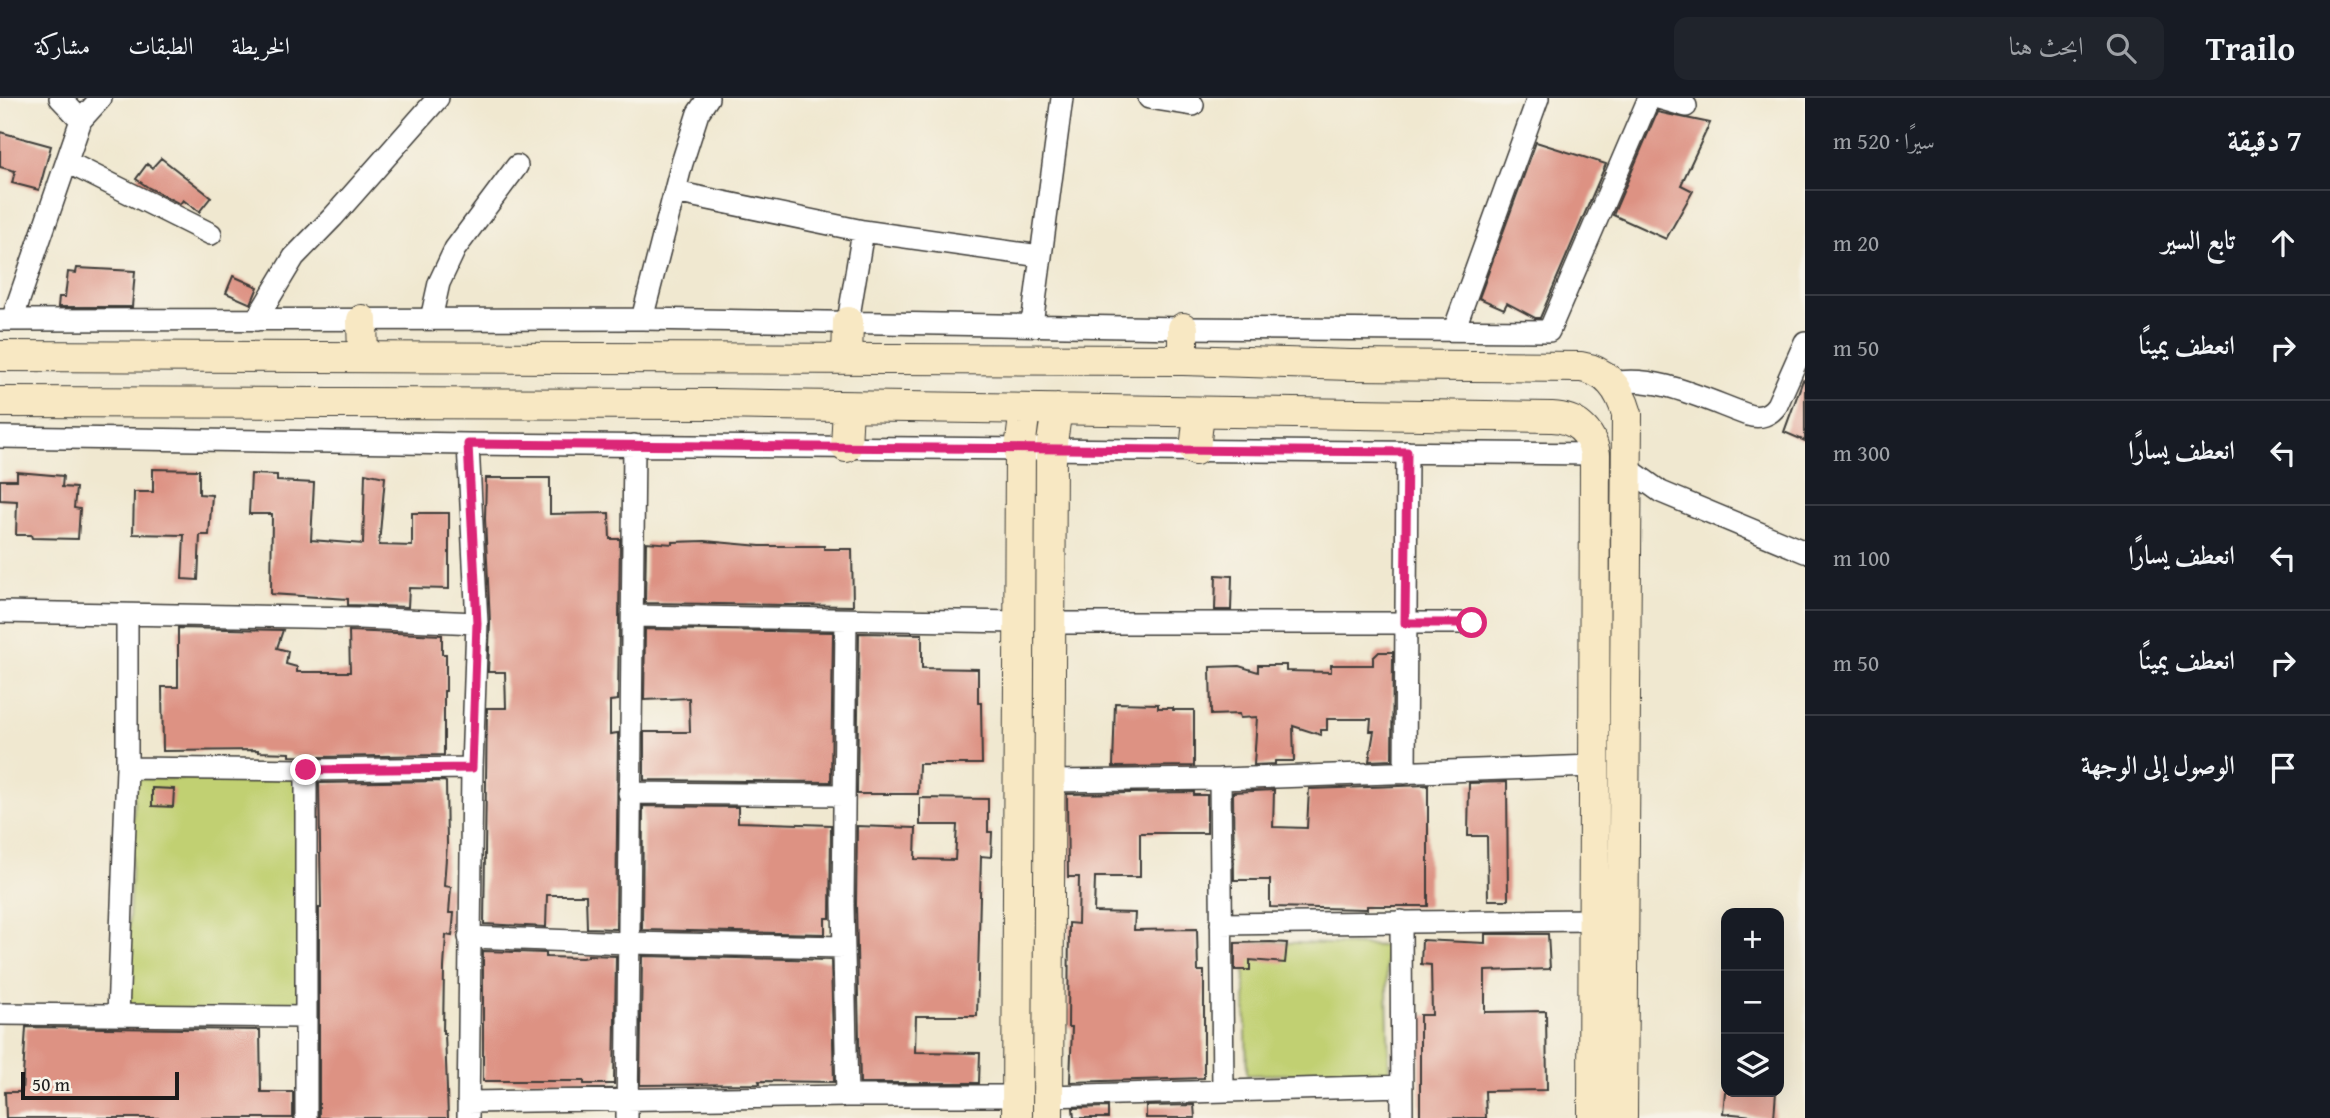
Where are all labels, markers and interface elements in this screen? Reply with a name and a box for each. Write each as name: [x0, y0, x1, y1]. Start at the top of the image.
search box: [1674, 17, 2164, 80]
text: Trailo: [2206, 24, 2295, 72]
text: ابحث هنا: [2009, 26, 2084, 65]
text: مشاركة: [35, 28, 90, 63]
text: الطبقات: [128, 28, 194, 63]
text: الخريطة: [232, 28, 290, 63]
icon: search: [2102, 29, 2140, 67]
text: 7 دقيقة: [2227, 118, 2302, 162]
text: سيرًا · 520 m: [1833, 124, 1935, 157]
text: تابع السير: [2161, 220, 2235, 259]
icon: ahead: [2264, 224, 2302, 262]
text: 20 m: [1833, 226, 1879, 259]
text: انعطف يمينًا: [2139, 325, 2235, 364]
icon: right: [2264, 329, 2302, 367]
text: 50 m: [1833, 331, 1879, 364]
text: انعطف يسارًا: [2128, 430, 2235, 469]
icon: left: [2264, 434, 2302, 472]
text: 300 m: [1833, 436, 1890, 469]
text: انعطف يسارًا: [2128, 535, 2235, 574]
icon: left: [2264, 539, 2302, 577]
text: 100 m: [1833, 541, 1890, 574]
route start: [1456, 607, 1487, 638]
text: انعطف يمينًا: [2139, 640, 2235, 679]
icon: right: [2264, 644, 2302, 682]
text: 50 m: [1833, 646, 1879, 679]
text: الوصول إلى الوجهة: [2081, 745, 2235, 784]
icon: arrive: [2264, 749, 2302, 787]
route end: [290, 754, 321, 785]
map controls: [1721, 908, 1784, 1097]
button: +: [1721, 908, 1784, 971]
button: −: [1721, 971, 1784, 1034]
button: layers: [1721, 1034, 1784, 1097]
scale bar: [21, 1069, 178, 1101]
text: 50 m: [32, 1070, 70, 1098]

